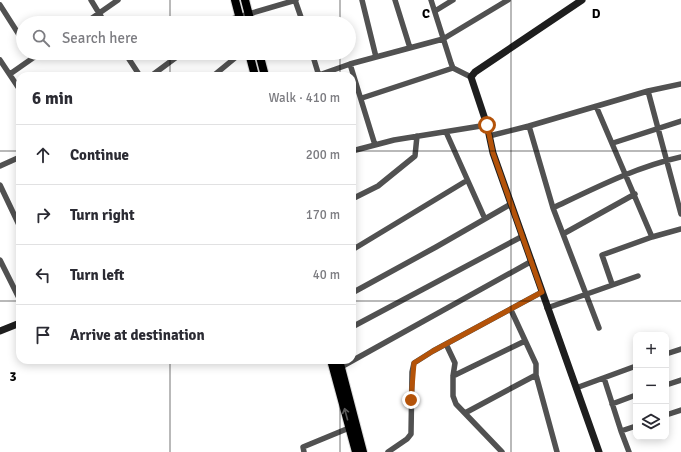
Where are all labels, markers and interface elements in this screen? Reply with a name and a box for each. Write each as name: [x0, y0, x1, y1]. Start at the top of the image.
text: C: [422, 6, 430, 22]
text: D: [592, 6, 601, 22]
search box: [16, 16, 356, 60]
icon: search: [30, 27, 52, 49]
text: Search here: [62, 29, 138, 47]
text: 6 min: [32, 88, 73, 109]
text: Walk · 410 m: [269, 90, 340, 106]
route start: [478, 116, 496, 134]
icon: ahead: [32, 144, 54, 166]
text: Continue: [70, 146, 129, 164]
text: 200 m: [306, 147, 340, 163]
icon: right: [32, 204, 54, 226]
text: Turn right: [70, 206, 135, 224]
text: 170 m: [306, 207, 340, 223]
icon: left: [32, 264, 54, 286]
text: Turn left: [70, 266, 124, 284]
text: 40 m: [313, 267, 340, 283]
icon: arrive: [32, 324, 54, 346]
text: Arrive at destination: [70, 326, 205, 344]
map controls: [633, 332, 669, 440]
button: +: [633, 332, 669, 368]
button: −: [633, 368, 669, 404]
text: 3: [9, 369, 17, 385]
route end: [402, 391, 420, 409]
button: layers: [633, 404, 669, 440]
one-way arrow: [341, 408, 349, 421]

